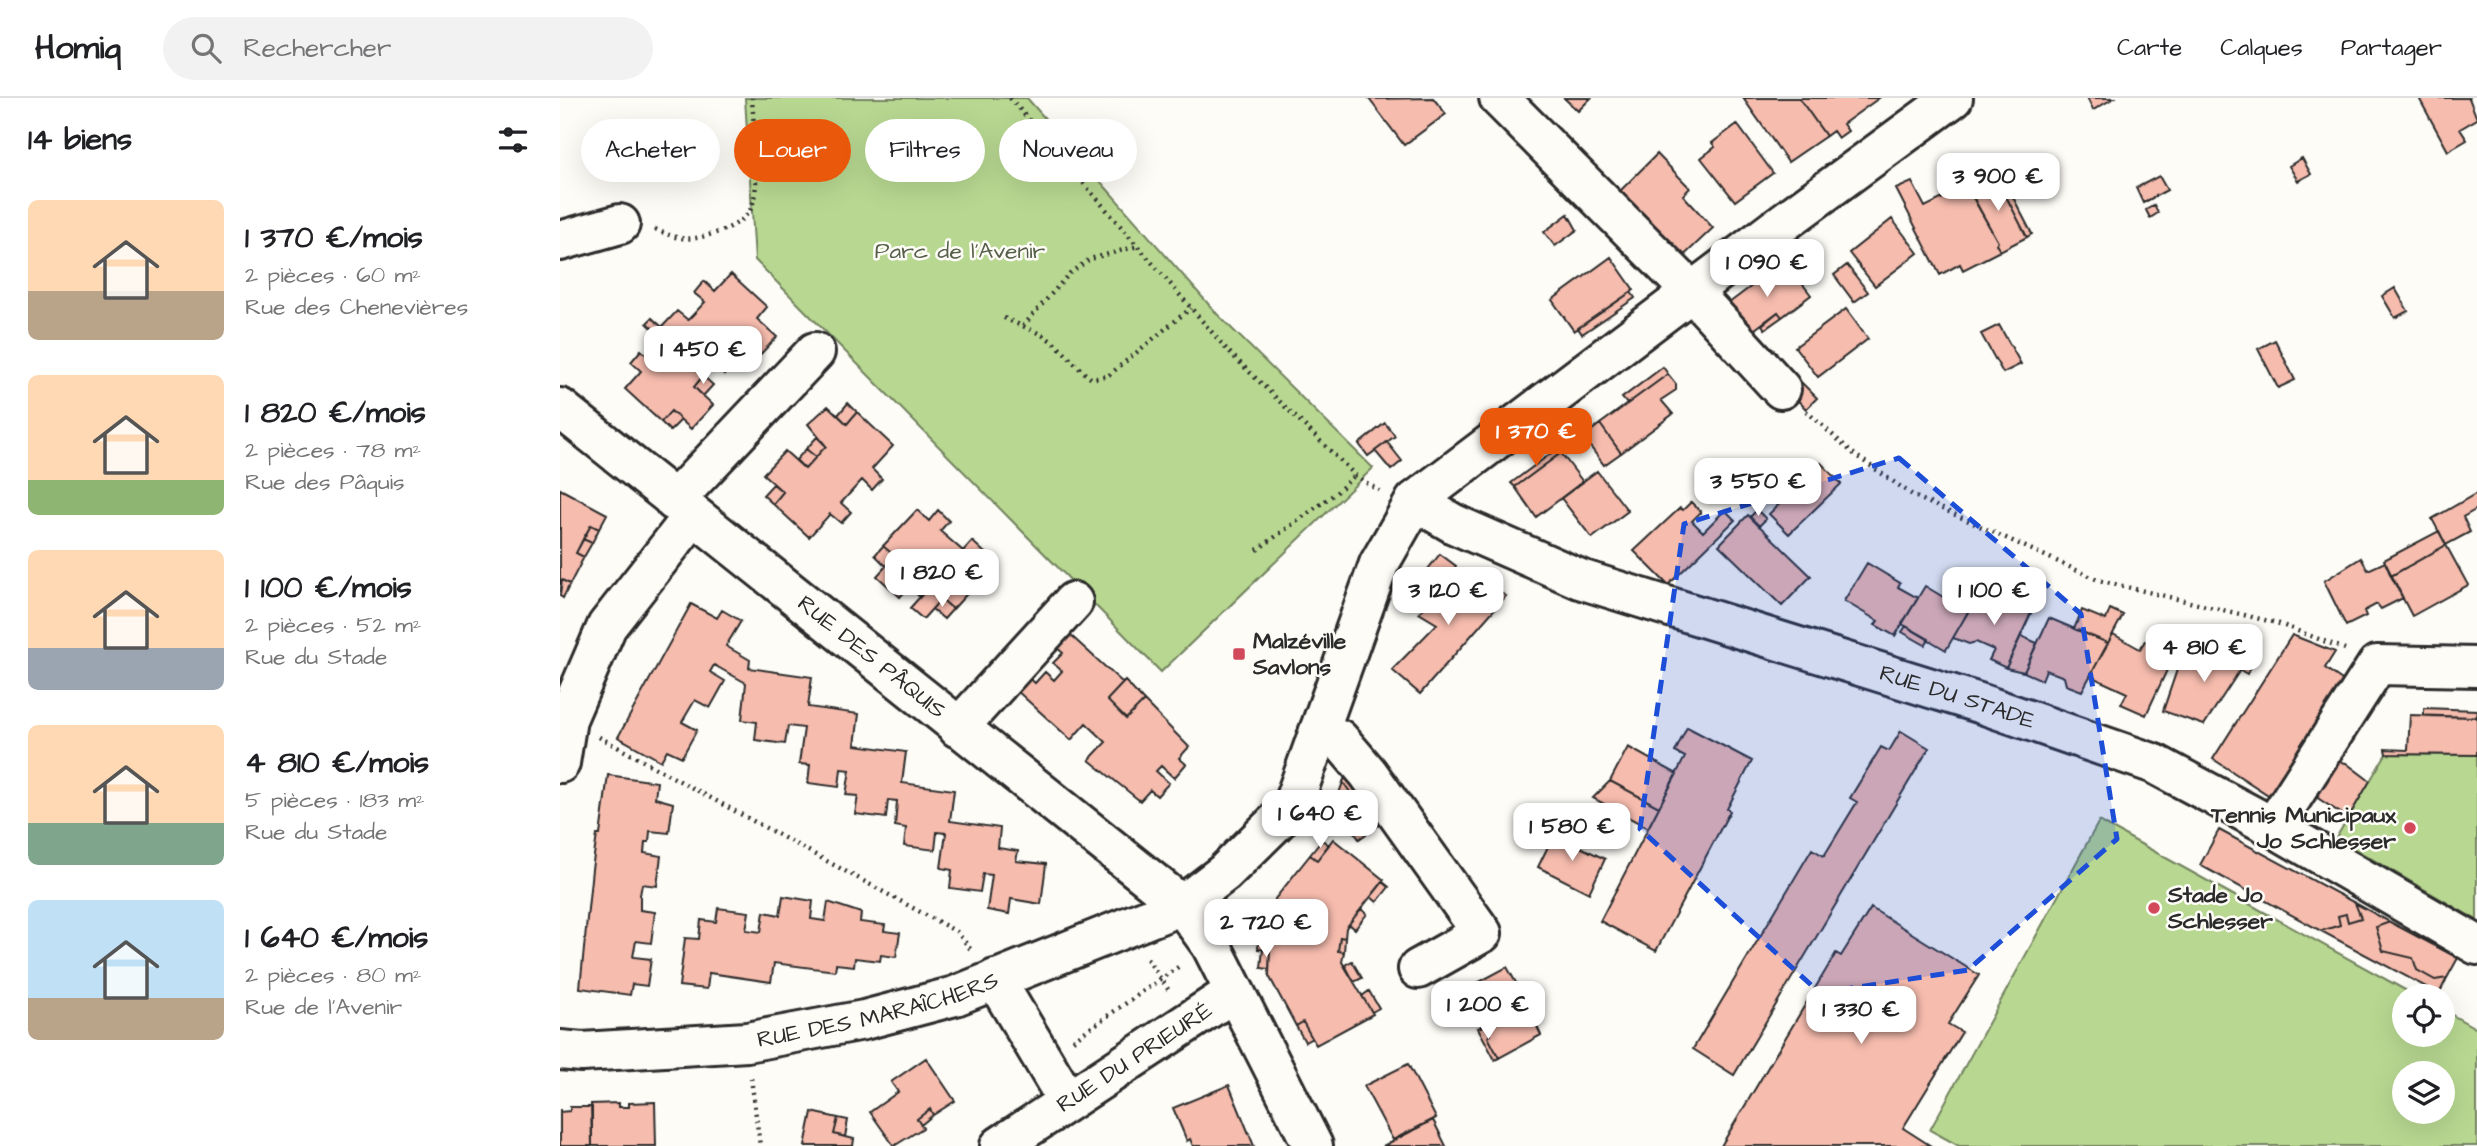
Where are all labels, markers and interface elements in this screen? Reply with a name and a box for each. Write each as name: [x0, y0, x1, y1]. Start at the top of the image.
search box: [163, 17, 653, 80]
text: Homiq: [35, 25, 121, 71]
icon: search: [187, 29, 225, 67]
text: Rechercher: [243, 30, 391, 66]
text: Carte: [2117, 31, 2182, 65]
text: Calques: [2220, 31, 2303, 65]
text: Partager: [2341, 31, 2442, 65]
text: 14 biens: [28, 119, 132, 161]
chip: Acheter: [581, 119, 720, 182]
chip: Louer: [734, 119, 851, 182]
chip: Filtres: [865, 119, 985, 182]
chip: Nouveau: [999, 119, 1137, 182]
icon: filters: [494, 121, 532, 159]
pin: 3 900 €: [1933, 153, 2063, 213]
text: 3 900 €: [1953, 160, 2043, 192]
text: 1 370 €/mois: [245, 217, 423, 259]
icon: home: [84, 228, 168, 312]
park label: Parc de l’Avenir: [875, 235, 1046, 267]
pin: 1 090 €: [1702, 240, 1832, 299]
text: 1 090 €: [1726, 246, 1808, 278]
text: 2 pièces · 60 m²: [245, 259, 421, 291]
text: Rue des Chenevières: [245, 291, 468, 323]
pin: 1 450 €: [638, 327, 768, 386]
text: 1 450 €: [660, 333, 746, 365]
text: 1 820 €/mois: [245, 392, 426, 434]
icon: home: [84, 403, 168, 487]
pin: 1 370 €: [1471, 408, 1601, 468]
text: 1 370 €: [1496, 415, 1576, 447]
text: 2 pièces · 78 m²: [245, 434, 421, 466]
pin: 3 550 €: [1693, 458, 1823, 518]
text: 3 550 €: [1710, 465, 1806, 497]
text: Rue des Pâquis: [245, 466, 405, 498]
pin: 1 820 €: [877, 550, 1007, 609]
text: 1 820 €: [901, 556, 983, 588]
text: 1 100 €/mois: [245, 567, 412, 609]
pin: 3 120 €: [1383, 568, 1513, 627]
pin: 1 100 €: [1929, 568, 2059, 627]
text: 3 120 €: [1408, 574, 1488, 606]
text: 1 100 €: [1958, 574, 2030, 606]
icon: home: [84, 578, 168, 662]
street label: RUE DES PÂQUIS: [791, 588, 953, 726]
text: 2 pièces · 52 m²: [245, 609, 421, 641]
pin: 4 810 €: [2139, 624, 2269, 684]
place label: Malzéville Savlons: [1252, 625, 1347, 683]
text: 4 810 €: [2162, 631, 2246, 663]
text: Rue du Stade: [245, 641, 387, 673]
marker: Malzéville Savlons: [1231, 646, 1247, 662]
street label: RUE DU STADE: [1876, 657, 2040, 737]
text: 4 810 €/mois: [245, 742, 429, 784]
icon: home: [84, 753, 168, 837]
text: 5 pièces · 183 m²: [245, 784, 425, 816]
pin: 1 640 €: [1255, 790, 1385, 850]
text: 1 640 €: [1278, 797, 1362, 829]
place label: Tennis Municipaux Jo Schlesser: [2210, 799, 2397, 857]
pin: 1 580 €: [1507, 804, 1637, 863]
text: 1 580 €: [1529, 810, 1615, 842]
text: Rue du Stade: [245, 816, 387, 848]
marker: Tennis Municipaux Jo Schlesser: [2402, 820, 2418, 836]
place label: Stade Jo Schlesser: [2167, 879, 2273, 937]
pin: 2 720 €: [1201, 900, 1331, 959]
marker: Stade Jo Schlesser: [2146, 900, 2162, 916]
text: 2 720 €: [1220, 906, 1312, 938]
text: 1 640 €/mois: [245, 917, 428, 959]
icon: home: [84, 928, 168, 1012]
text: 2 pièces · 80 m²: [245, 959, 421, 991]
street label: RUE DES MARAÎCHERS: [754, 964, 1003, 1056]
pin: 1 200 €: [1423, 982, 1553, 1041]
map controls: [2392, 984, 2455, 1124]
button: locate: [2392, 984, 2455, 1047]
pin: 1 330 €: [1796, 986, 1926, 1046]
text: 1 200 €: [1447, 988, 1529, 1020]
text: Rue de l'Avenir: [245, 991, 402, 1023]
text: 1 330 €: [1822, 993, 1900, 1025]
street label: RUE DU PRIEURÉ: [1050, 994, 1219, 1120]
button: layers: [2392, 1061, 2455, 1124]

